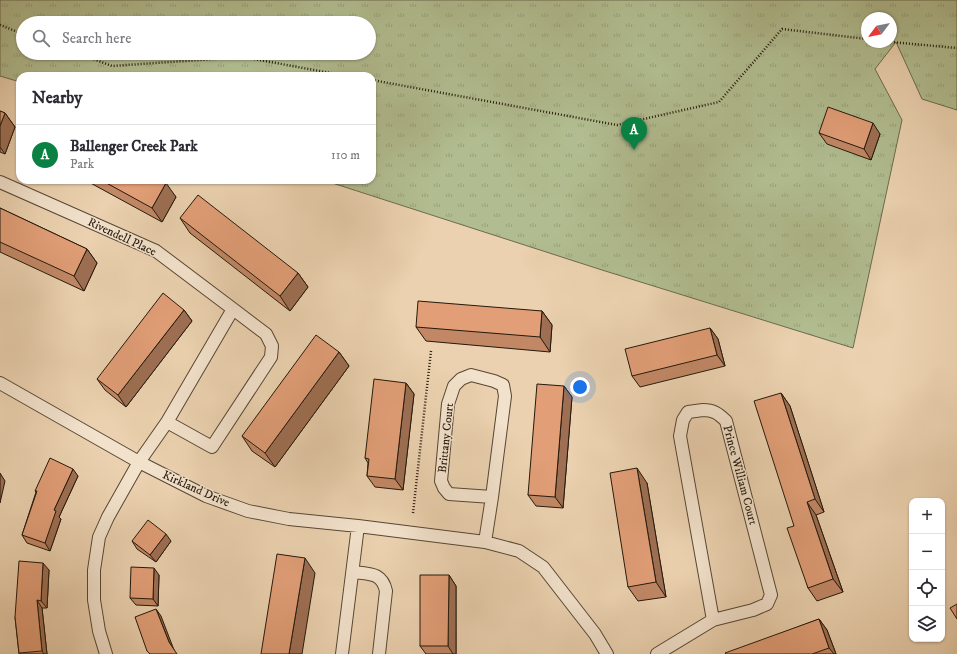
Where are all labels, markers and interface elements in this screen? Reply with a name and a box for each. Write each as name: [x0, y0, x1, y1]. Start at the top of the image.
north arrow: [861, 12, 897, 48]
search box: [16, 16, 376, 60]
icon: search: [30, 27, 52, 49]
text: Search here: [62, 29, 131, 48]
text: Nearby: [32, 87, 82, 109]
pin: A: [621, 117, 647, 150]
text: Ballenger Creek Park: [70, 137, 198, 156]
text: A: [41, 147, 49, 163]
text: 110 m: [331, 147, 360, 163]
text: Park: [70, 156, 94, 172]
street label: Rivendell Place: [85, 215, 159, 259]
your location: [570, 377, 590, 397]
street label: Brittany Court: [435, 402, 457, 474]
street label: Prince William Court: [719, 424, 761, 527]
street label: Kirkland Drive: [160, 467, 232, 511]
map controls: [909, 498, 945, 642]
button: +: [909, 498, 945, 534]
button: −: [909, 534, 945, 570]
button: locate: [909, 570, 945, 606]
button: layers: [909, 606, 945, 642]

